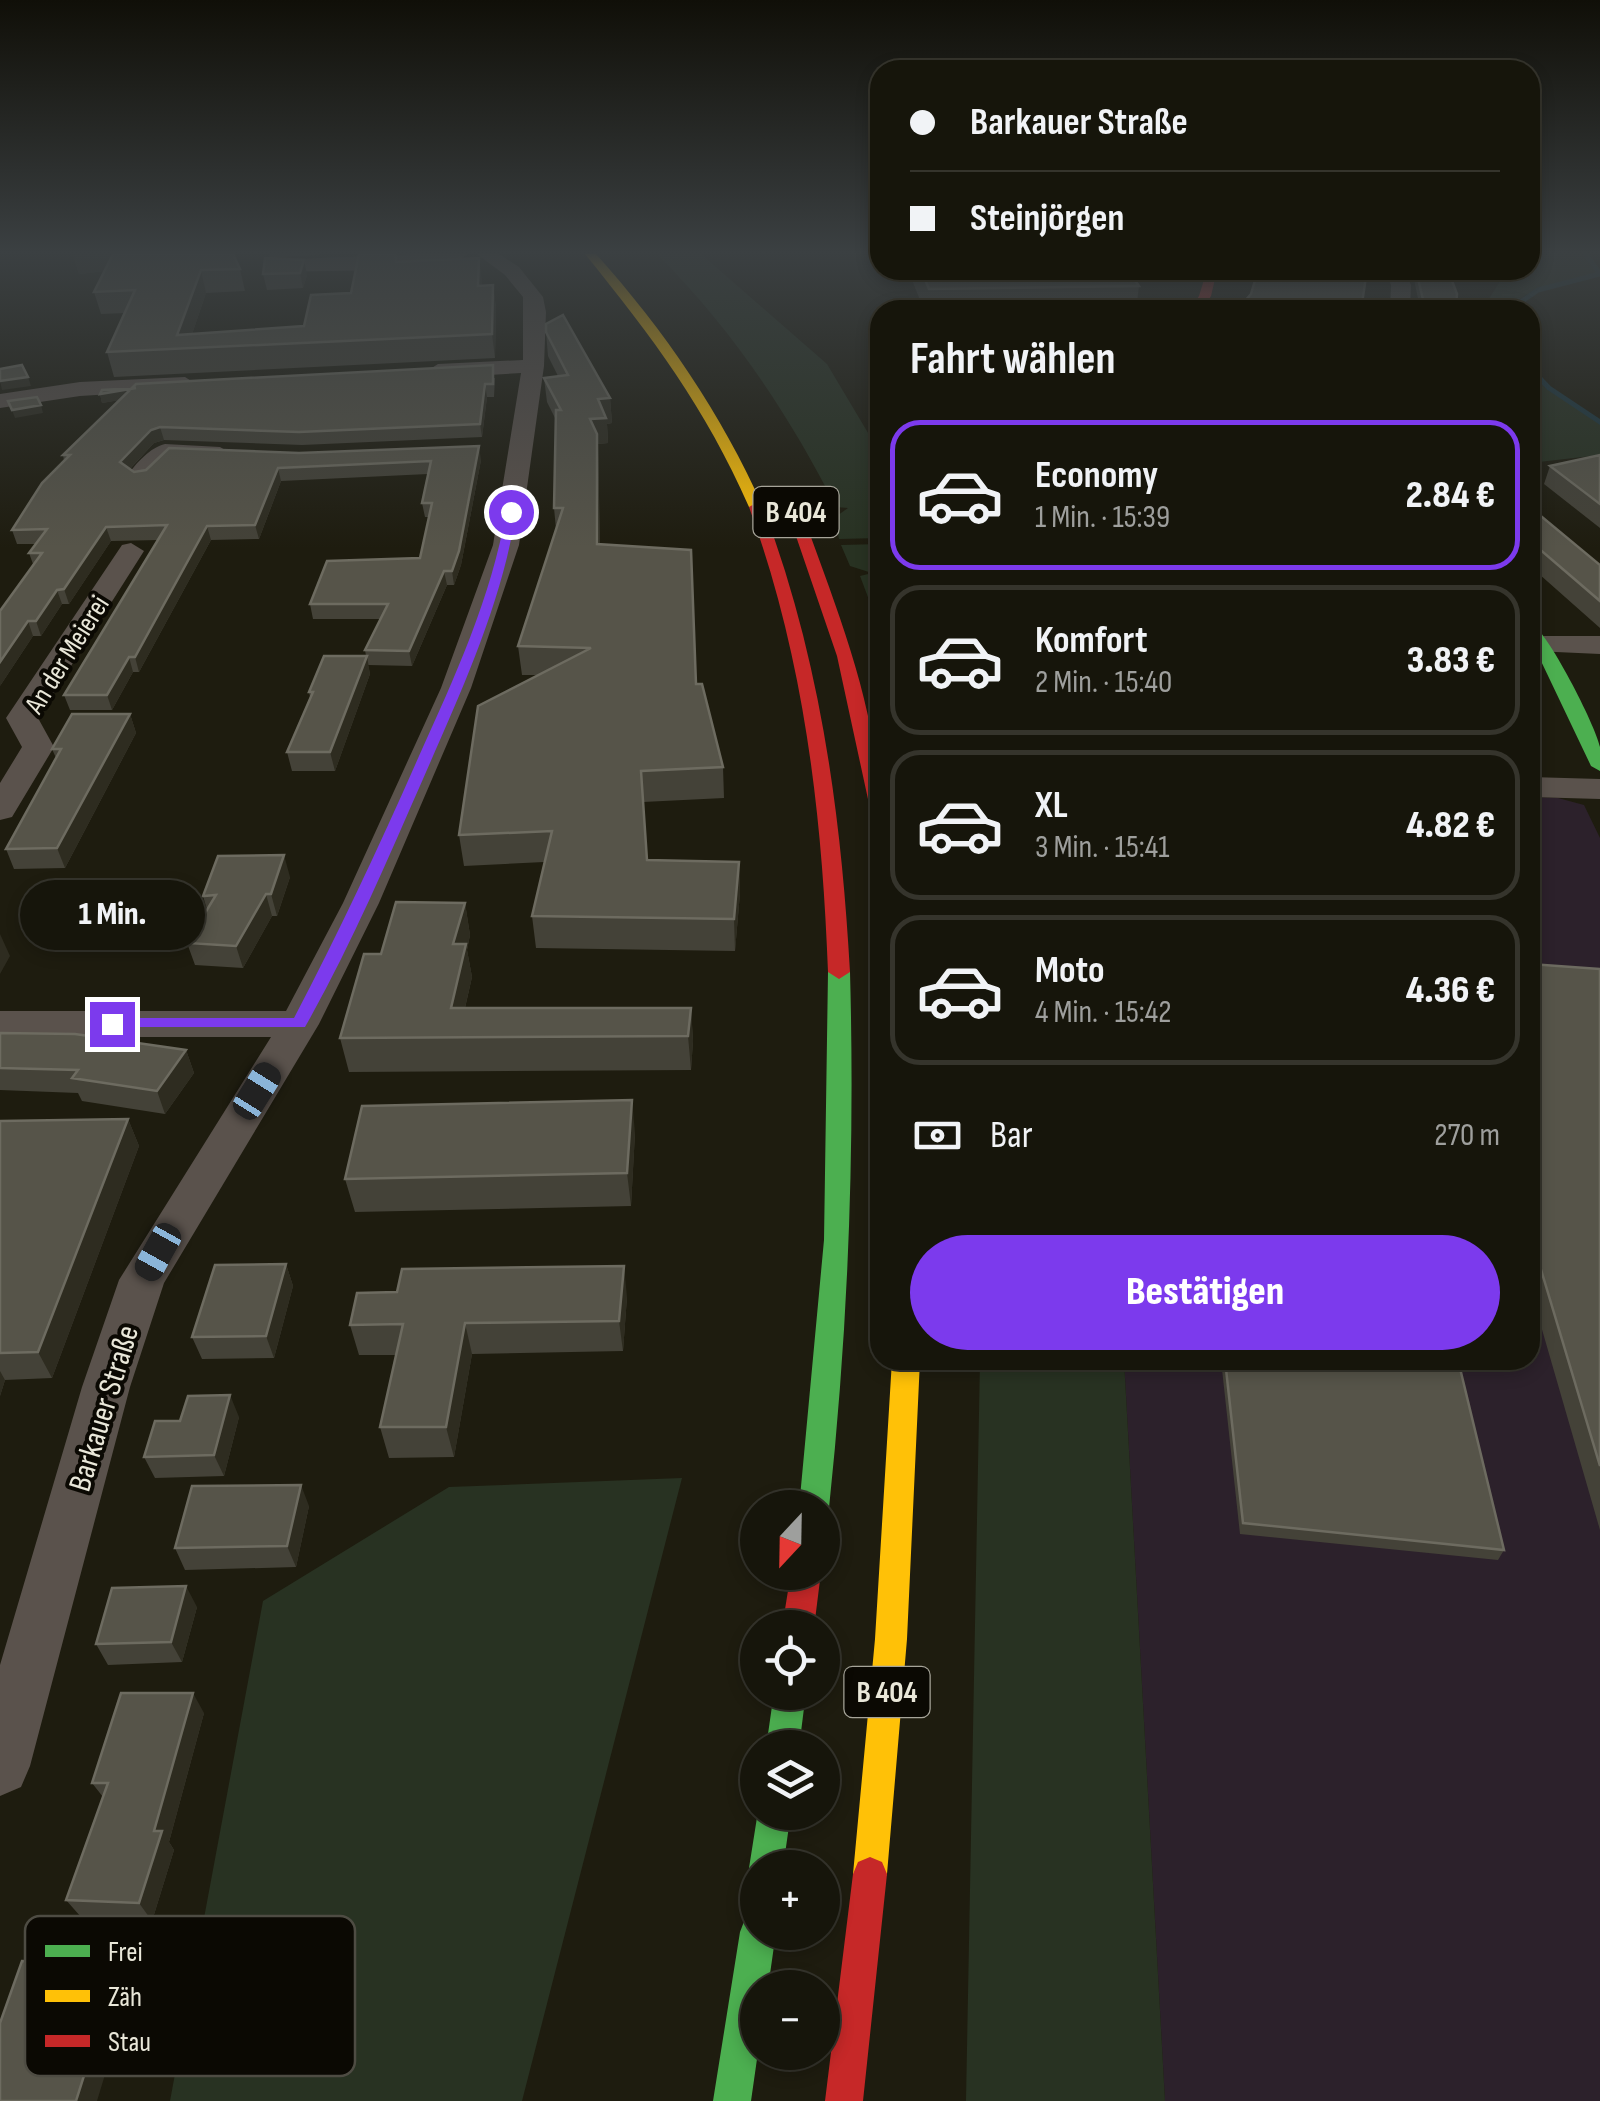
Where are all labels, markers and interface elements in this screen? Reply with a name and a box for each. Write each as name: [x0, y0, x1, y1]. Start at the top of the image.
text: Barkauer Straße: [970, 100, 1188, 145]
text: Steinjörgen: [970, 196, 1124, 241]
text: Fahrt wählen: [910, 332, 1116, 387]
icon: car: [915, 450, 1005, 540]
text: Economy: [1035, 453, 1158, 498]
text: 2.84 €: [1406, 473, 1495, 518]
road number: B 404: [754, 487, 838, 537]
route start: [489, 490, 534, 535]
text: 1 Min. · 15:39: [1035, 498, 1170, 537]
street label: An der Meierei: [18, 590, 116, 721]
icon: car: [915, 615, 1005, 705]
text: Komfort: [1035, 618, 1147, 663]
text: 3.83 €: [1407, 638, 1495, 683]
text: 2 Min. · 15:40: [1035, 663, 1172, 702]
icon: car: [915, 780, 1005, 870]
text: XL: [1035, 783, 1068, 828]
text: 4.82 €: [1406, 803, 1495, 848]
text: 3 Min. · 15:41: [1035, 828, 1170, 867]
callout: 1 Min.: [19, 879, 204, 949]
text: 1 Min.: [79, 895, 146, 934]
icon: car: [915, 945, 1005, 1035]
text: Moto: [1035, 948, 1105, 993]
text: 4.36 €: [1406, 968, 1495, 1013]
text: 4 Min. · 15:42: [1035, 993, 1172, 1032]
route end: [90, 1002, 135, 1047]
car: [228, 1058, 286, 1124]
icon: cash: [910, 1108, 965, 1163]
text: Bar: [990, 1113, 1033, 1158]
text: 270 m: [1434, 1116, 1500, 1155]
car: [130, 1218, 186, 1286]
button: Bestätigen: [910, 1235, 1500, 1350]
street label: Barkauer Straße: [61, 1321, 148, 1496]
north arrow: [740, 1490, 840, 1590]
map controls: [740, 1490, 840, 2070]
button: locate: [740, 1610, 840, 1710]
road number: B 404: [844, 1667, 930, 1717]
button: layers: [740, 1730, 840, 1830]
button: +: [740, 1850, 840, 1950]
legend: [25, 1916, 355, 2076]
text: Frei: [108, 1936, 143, 1969]
button: −: [740, 1970, 840, 2070]
text: Zäh: [108, 1981, 142, 2014]
text: Stau: [108, 2026, 151, 2059]

